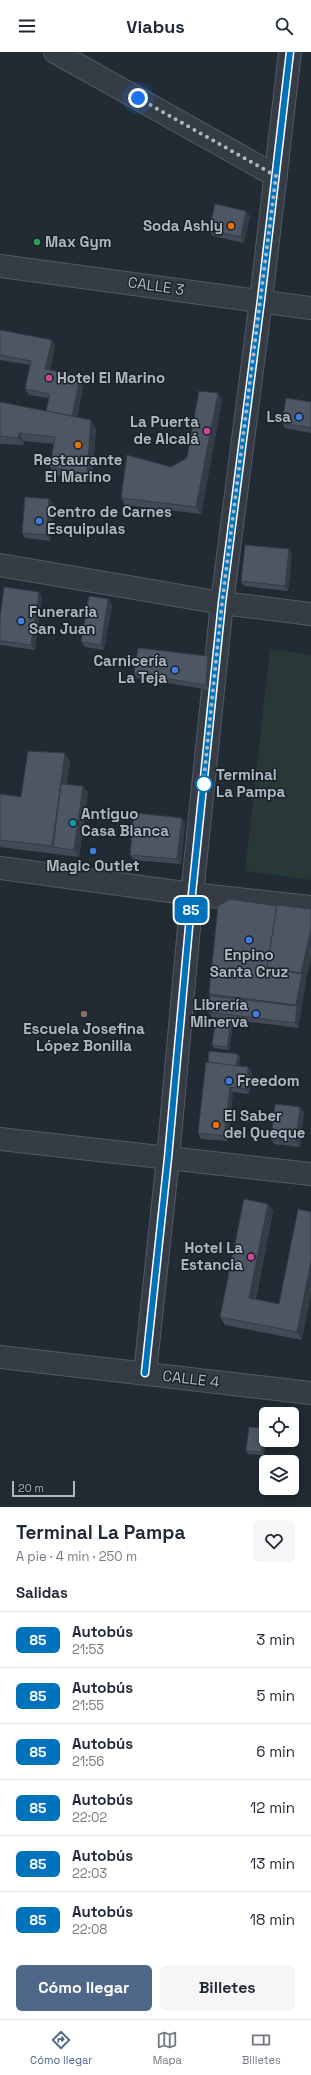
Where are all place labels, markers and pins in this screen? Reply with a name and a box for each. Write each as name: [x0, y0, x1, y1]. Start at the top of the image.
place label: Soda Ashly: [143, 216, 223, 235]
marker: Soda Ashly: [226, 221, 236, 231]
place label: Max Gym: [45, 232, 112, 251]
marker: Max Gym: [32, 237, 42, 247]
place label: Hotel El Marino: [57, 368, 165, 387]
marker: Hotel El Marino: [44, 373, 54, 383]
place label: Lsa: [266, 407, 291, 426]
place label: La Puerta de Alcalá: [130, 412, 199, 448]
marker: Lsa: [294, 412, 304, 422]
marker: La Puerta de Alcalá: [202, 426, 212, 436]
marker: Restaurante El Marino: [73, 440, 83, 450]
place label: Restaurante El Marino: [33, 450, 123, 486]
place label: Centro de Carnes Esquipulas: [47, 502, 172, 538]
marker: Centro de Carnes Esquipulas: [34, 516, 44, 526]
place label: Funeraria San Juan: [29, 602, 98, 638]
marker: Funeraria San Juan: [16, 616, 26, 626]
place label: Carnicería La Teja: [93, 651, 167, 687]
marker: Carnicería La Teja: [170, 665, 180, 675]
place label: Terminal La Pampa: [216, 765, 286, 801]
marker: Terminal La Pampa: [195, 775, 213, 793]
place label: Antiguo Casa Blanca: [81, 804, 169, 840]
marker: Antiguo Casa Blanca: [68, 818, 78, 828]
marker: Magic Outlet: [88, 846, 98, 856]
place label: Magic Outlet: [46, 856, 140, 875]
marker: Enpino Santa Cruz: [244, 935, 254, 945]
place label: Enpino Santa Cruz: [210, 945, 289, 981]
place label: Librería Minerva: [190, 995, 248, 1031]
marker: Escuela Josefina López Bonilla: [79, 1009, 89, 1019]
marker: Librería Minerva: [251, 1009, 261, 1019]
place label: Escuela Josefina López Bonilla: [23, 1019, 145, 1055]
place label: Freedom: [237, 1071, 300, 1090]
marker: Freedom: [224, 1076, 234, 1086]
place label: El Saber del Queque: [224, 1106, 306, 1142]
marker: El Saber del Queque: [211, 1120, 221, 1130]
place label: Hotel La Estancia: [181, 1238, 243, 1274]
marker: Hotel La Estancia: [246, 1252, 256, 1262]

